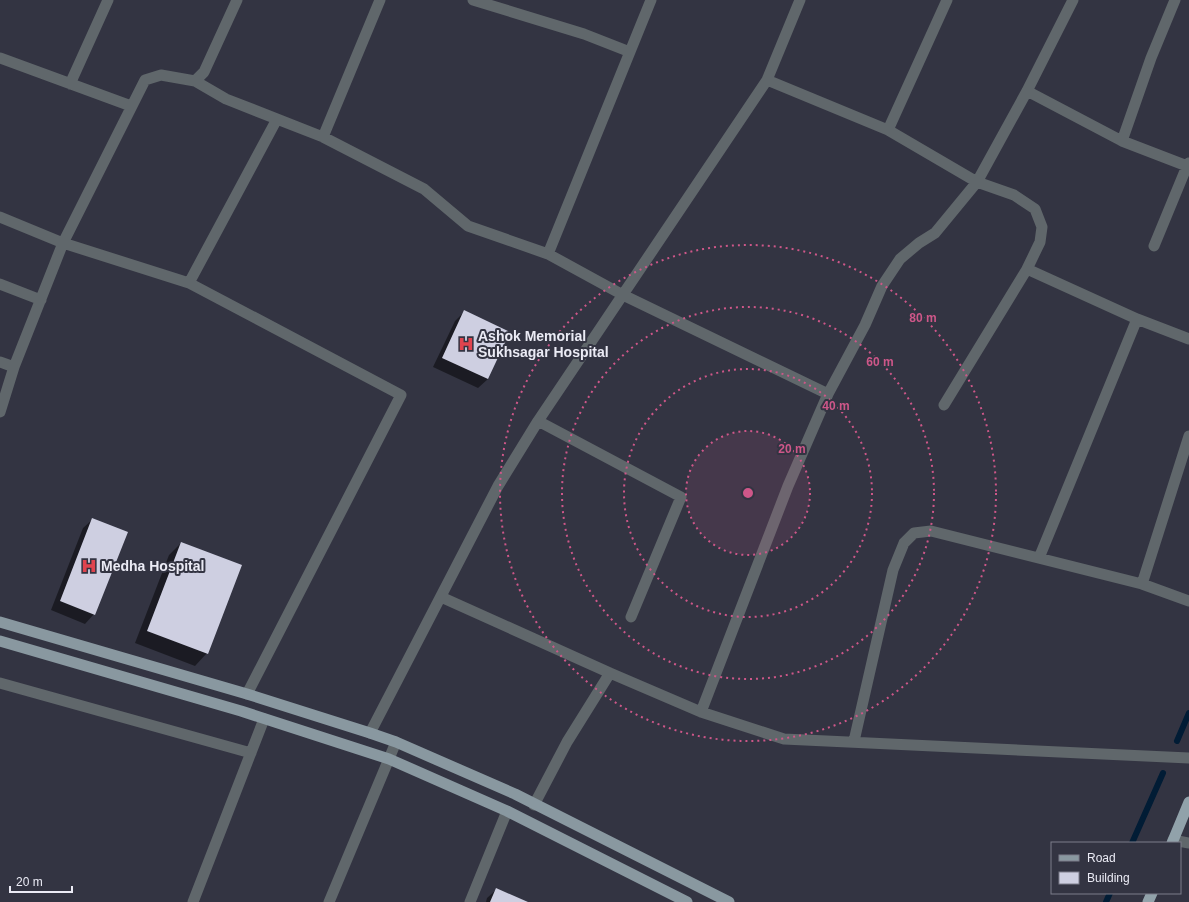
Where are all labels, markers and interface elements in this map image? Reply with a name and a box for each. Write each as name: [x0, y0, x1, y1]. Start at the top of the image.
text: 80 m: [909, 311, 937, 325]
place label: Ashok Memorial Sukhsagar Hospital: [478, 328, 609, 360]
hospital icon: Ashok Memorial Sukhsagar Hospital: [457, 335, 475, 353]
text: 60 m: [866, 355, 894, 369]
text: 40 m: [822, 399, 850, 413]
text: 20 m: [778, 442, 806, 456]
centre of rings: [741, 486, 755, 500]
hospital icon: Medha Hospital: [80, 557, 98, 575]
place label: Medha Hospital: [101, 558, 204, 574]
legend: [1051, 842, 1181, 894]
text: Road: [1087, 851, 1116, 865]
scale bar: [10, 868, 72, 894]
text: Building: [1087, 871, 1130, 885]
text: 20 m: [16, 875, 43, 889]

